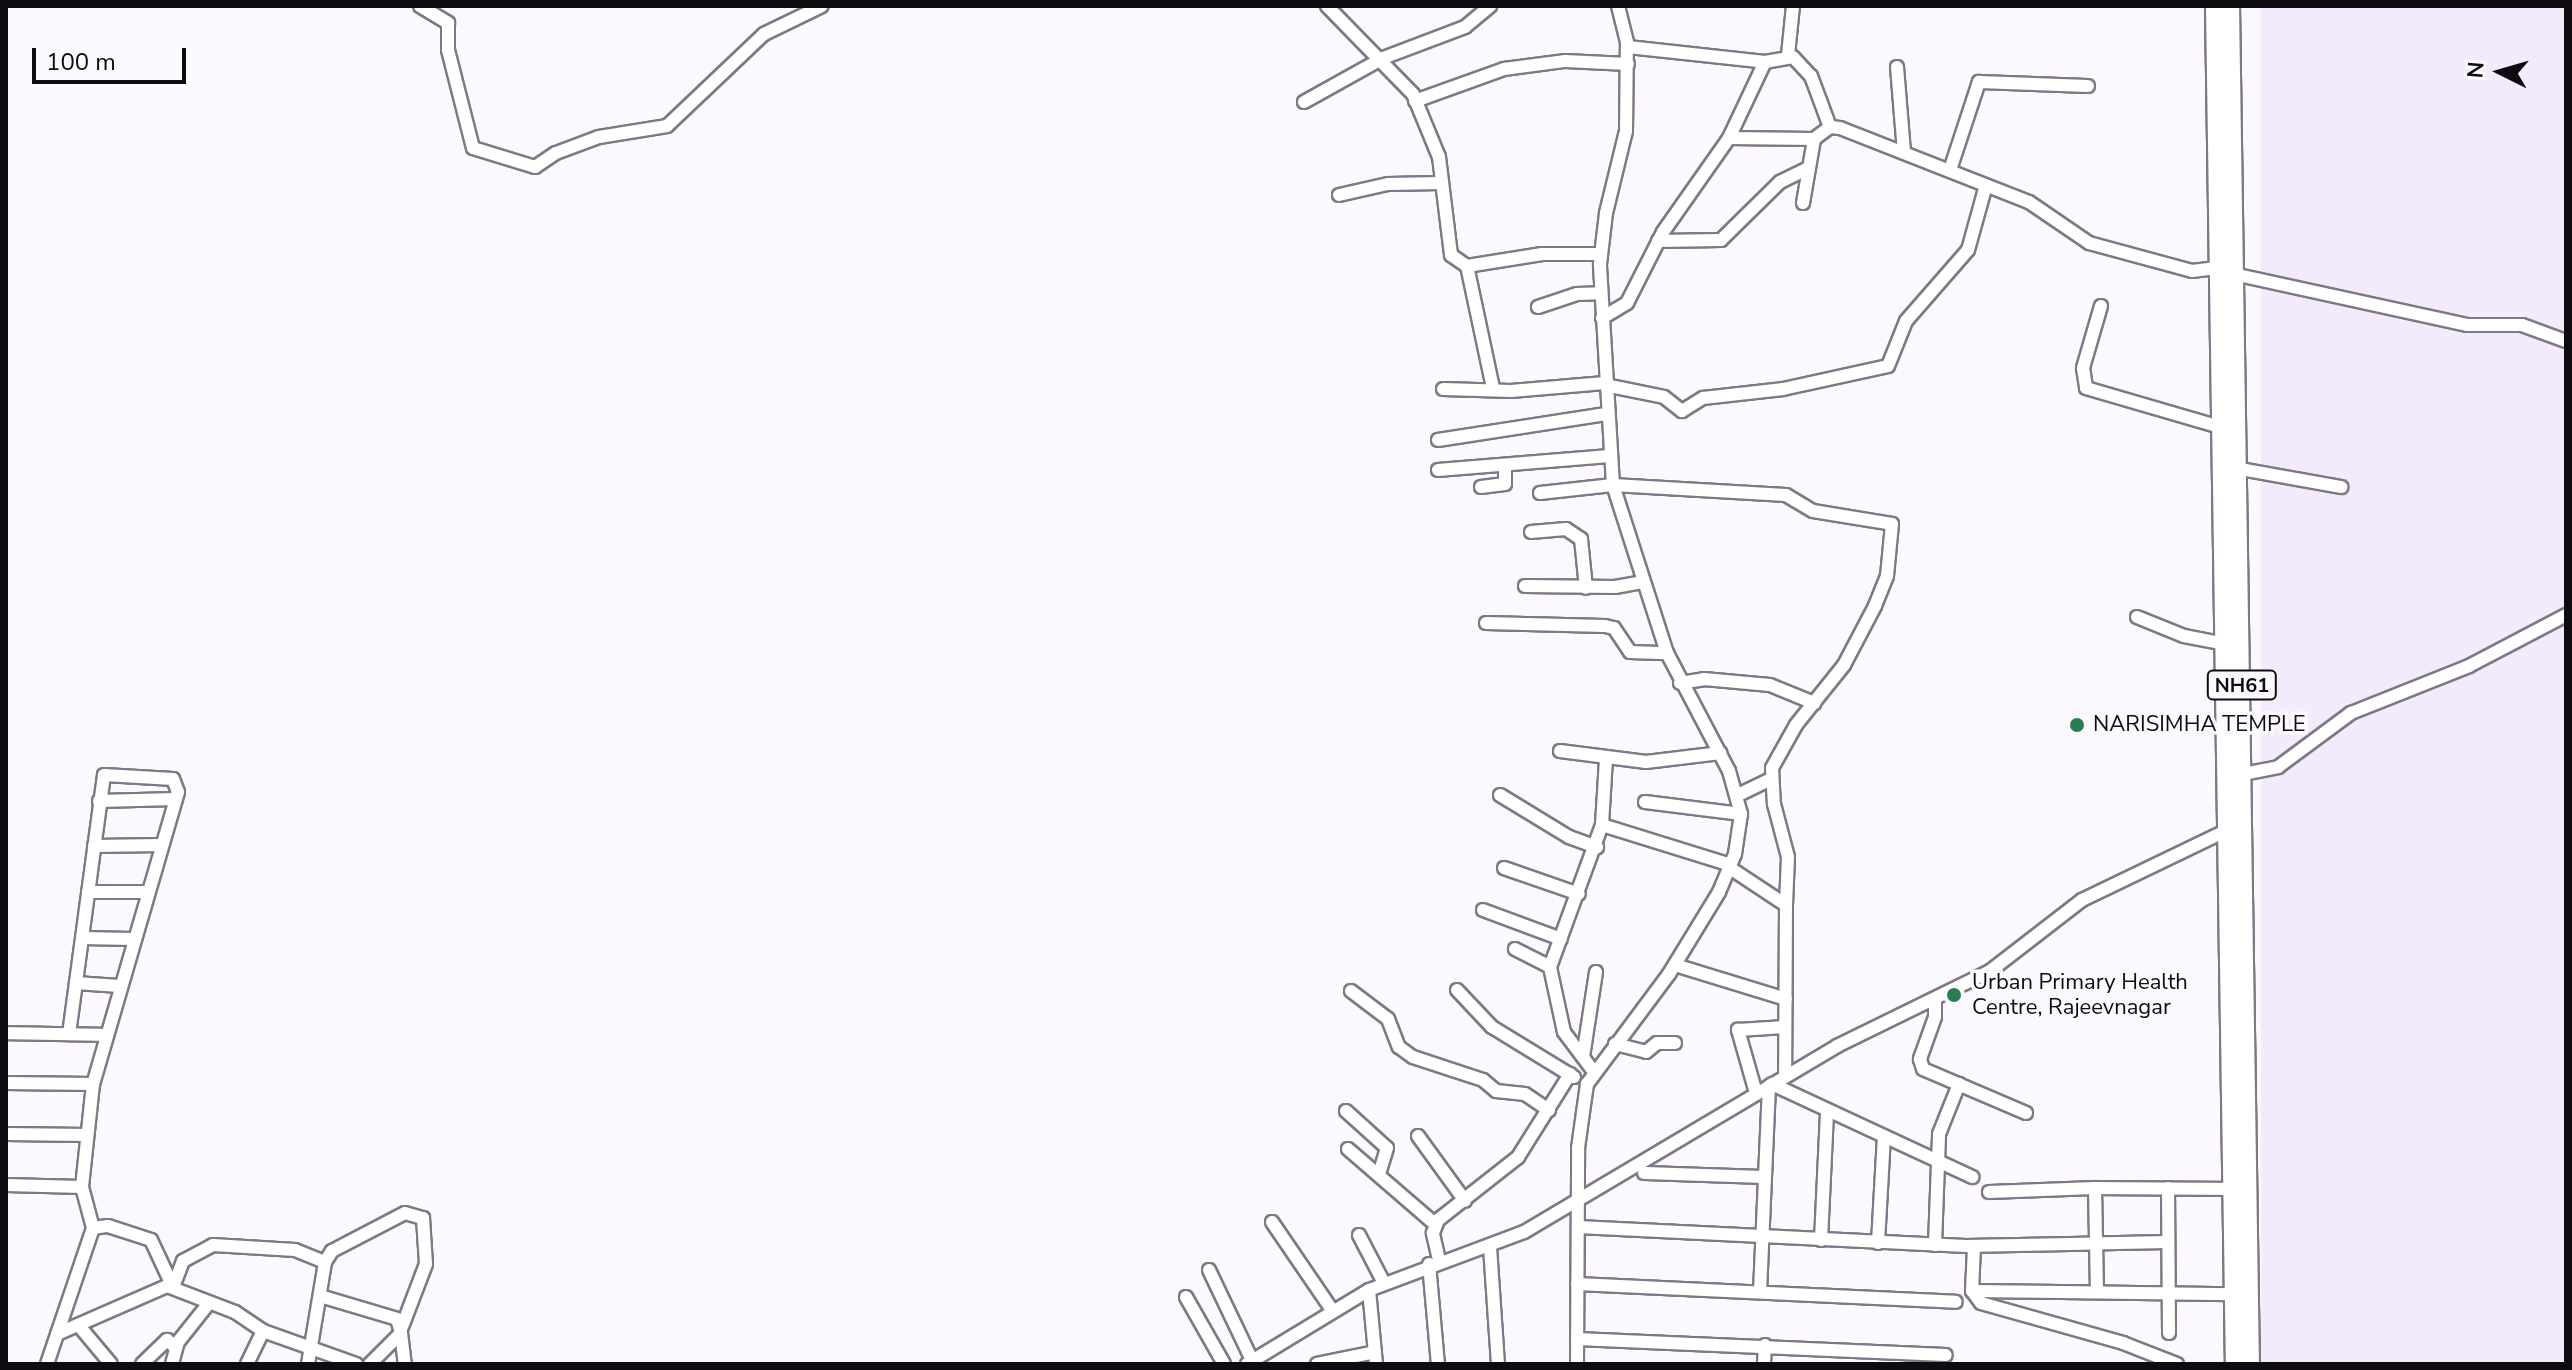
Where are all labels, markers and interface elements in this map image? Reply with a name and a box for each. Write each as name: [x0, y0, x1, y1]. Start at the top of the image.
scale bar: [36, 32, 190, 82]
north arrow: [2460, 32, 2540, 112]
text: 100 m: [46, 46, 116, 78]
text: N: [2460, 60, 2492, 79]
road number: NH61: [2206, 669, 2278, 701]
place label: NARISIMHA TEMPLE: [2093, 712, 2306, 738]
marker: NARISIMHA TEMPLE: [2068, 716, 2086, 734]
place label: Urban Primary Health Centre, Rajeevnagar: [1972, 969, 2188, 1020]
marker: Urban Primary Health Centre, Rajeevnagar: [1943, 984, 1965, 1006]

